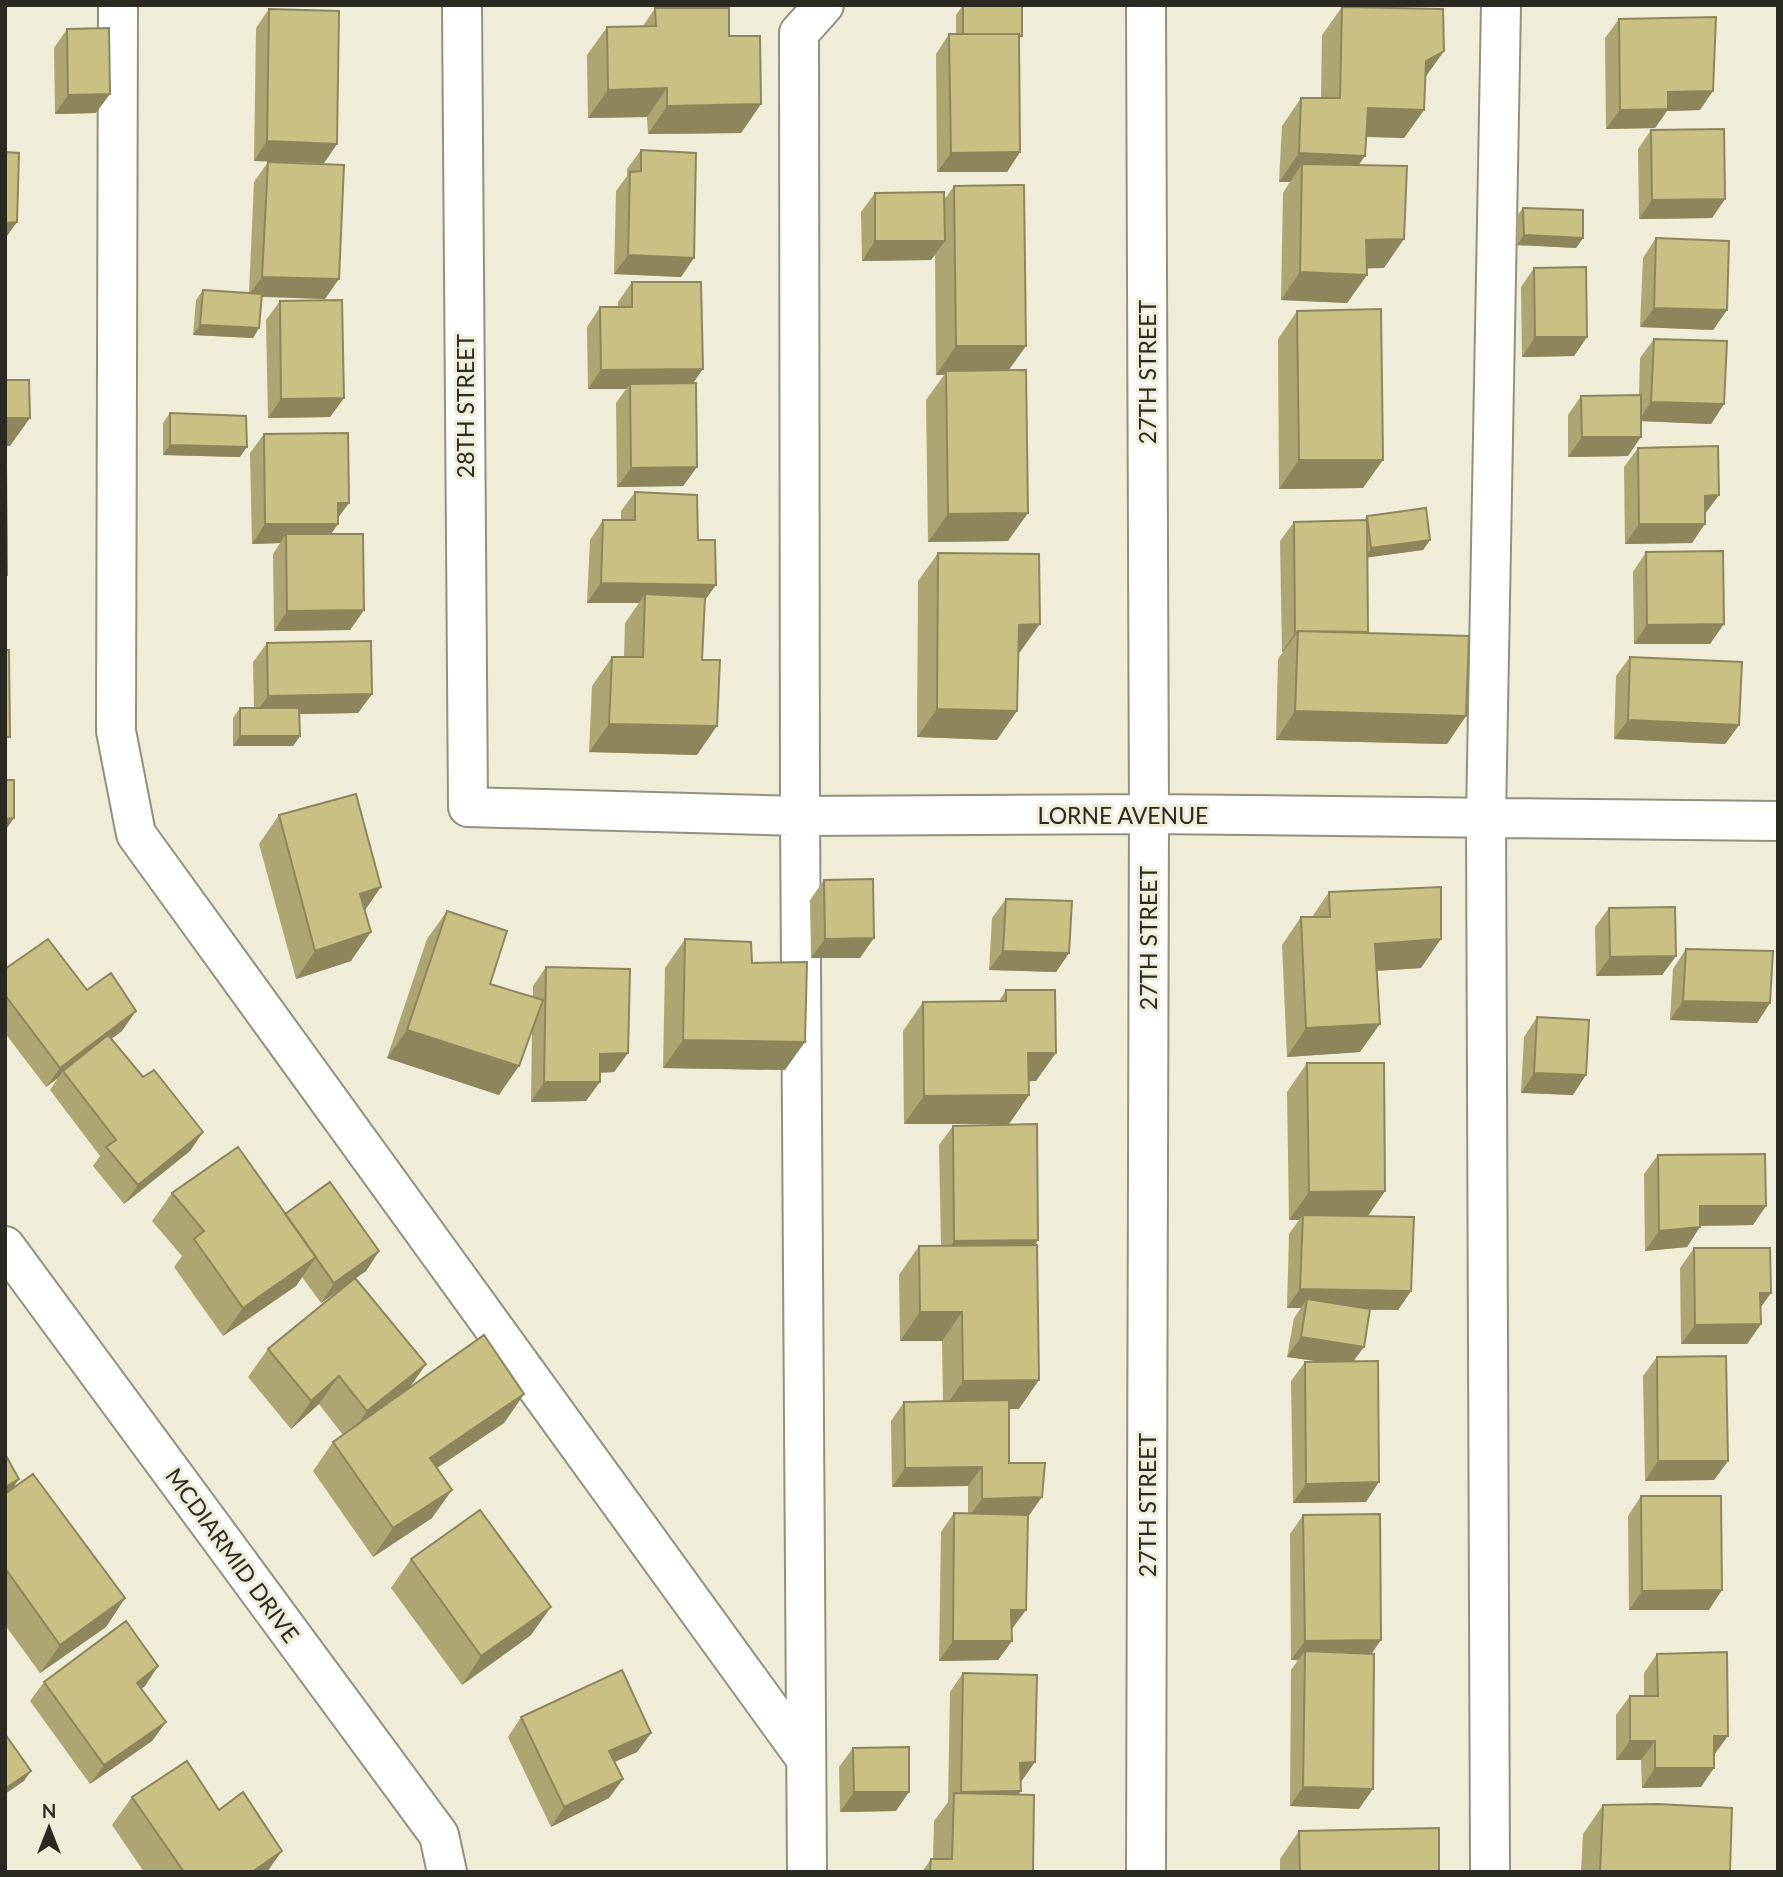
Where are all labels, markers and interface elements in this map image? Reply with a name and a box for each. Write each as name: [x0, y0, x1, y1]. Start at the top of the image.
street label: 27TH STREET: [1133, 299, 1161, 444]
street label: 28TH STREET: [451, 333, 479, 478]
street label: LORNE AVENUE: [1038, 801, 1208, 829]
street label: 27TH STREET: [1134, 865, 1162, 1010]
street label: 27TH STREET: [1133, 1432, 1161, 1577]
street label: MCDIARMID DRIVE: [160, 1462, 306, 1648]
north arrow: [14, 1793, 84, 1863]
text: N: [42, 1799, 56, 1822]

